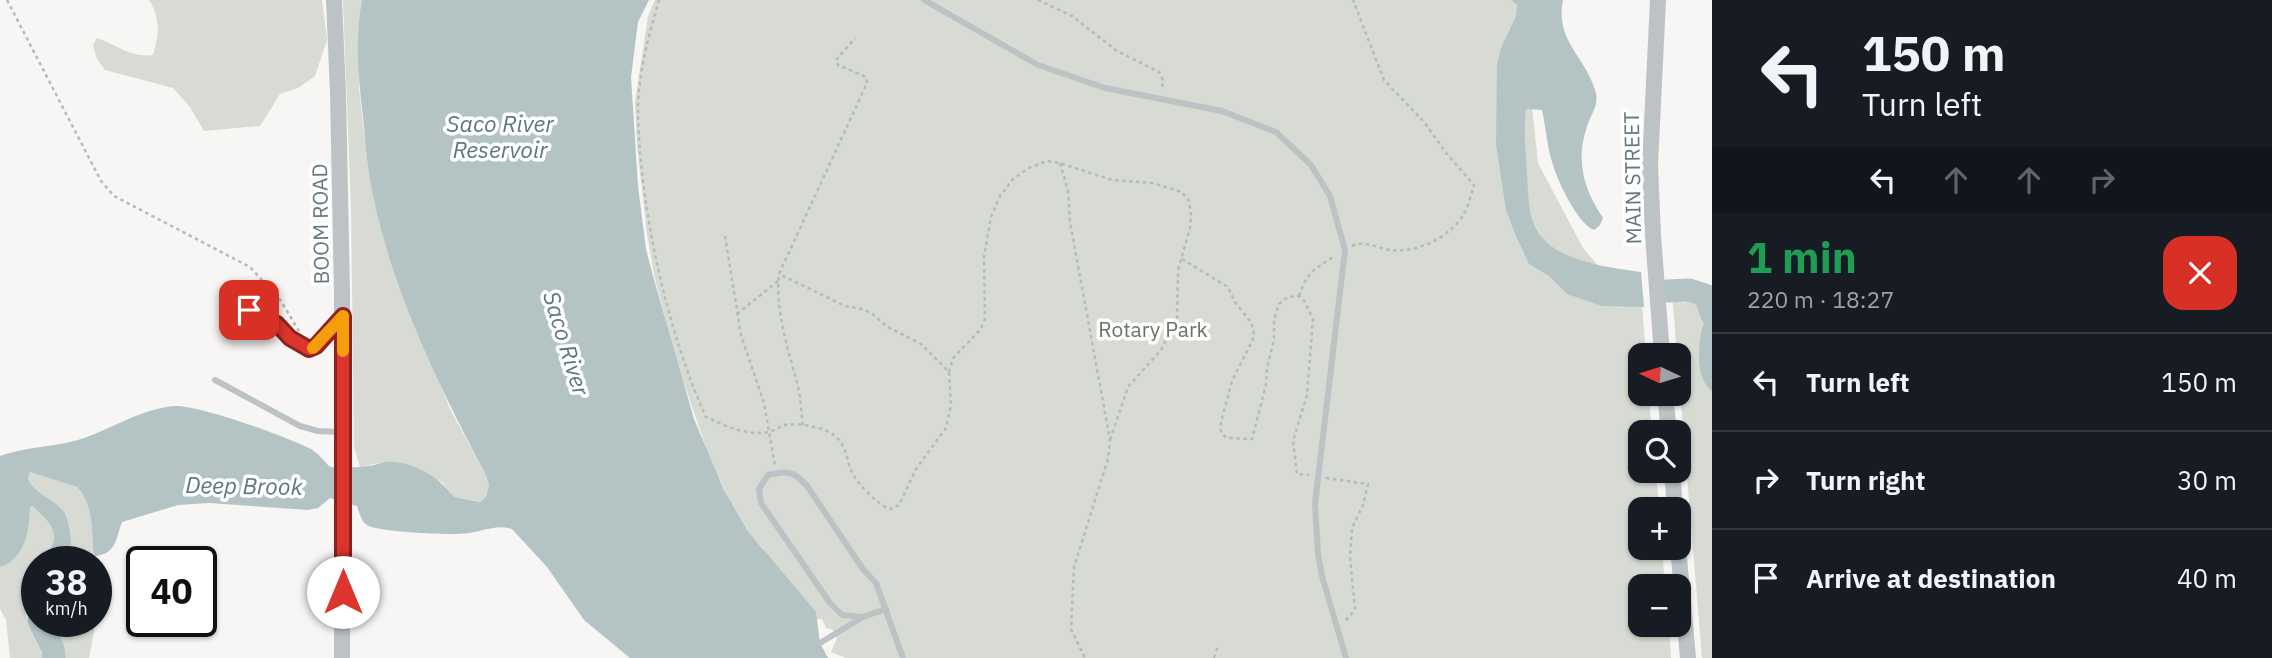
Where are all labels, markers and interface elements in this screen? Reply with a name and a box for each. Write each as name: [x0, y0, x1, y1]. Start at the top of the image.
text: 150 m: [1862, 21, 2006, 84]
icon: left: [1747, 28, 1838, 119]
text: Turn left: [1862, 83, 1982, 125]
water label: Saco River Reservoir: [446, 108, 554, 164]
street label: MAIN STREET: [1617, 111, 1647, 245]
icon: left: [1864, 161, 1902, 199]
icon: ahead: [1937, 161, 1975, 199]
icon: ahead: [2010, 161, 2048, 199]
icon: right: [2083, 161, 2121, 199]
street label: BOOM ROAD: [305, 163, 335, 285]
text: 1 min: [1747, 230, 1857, 285]
button: close: [2163, 236, 2237, 310]
pin: [219, 280, 279, 340]
text: 220 m · 18:27: [1747, 284, 1894, 314]
water label: Saco River: [537, 287, 597, 399]
icon: arrive: [230, 291, 268, 329]
park label: Rotary Park: [1098, 315, 1208, 343]
north arrow: [1628, 343, 1690, 406]
map controls: [1628, 343, 1691, 637]
icon: left: [1747, 363, 1785, 401]
text: Turn left: [1806, 365, 1909, 399]
text: 150 m: [2161, 365, 2237, 399]
button: search: [1628, 420, 1691, 483]
icon: right: [1747, 461, 1785, 499]
text: Turn right: [1806, 463, 1925, 497]
text: 30 m: [2177, 463, 2237, 497]
water label: Deep Brook: [185, 469, 304, 501]
button: +: [1628, 497, 1691, 560]
speed limit sign: 40: [126, 546, 217, 637]
position arrow: [306, 555, 380, 629]
text: 38: [45, 559, 88, 605]
icon: arrive: [1747, 559, 1785, 597]
text: Arrive at destination: [1806, 561, 2056, 595]
text: 40 m: [2177, 561, 2237, 595]
button: −: [1628, 574, 1691, 637]
text: km/h: [45, 597, 88, 620]

